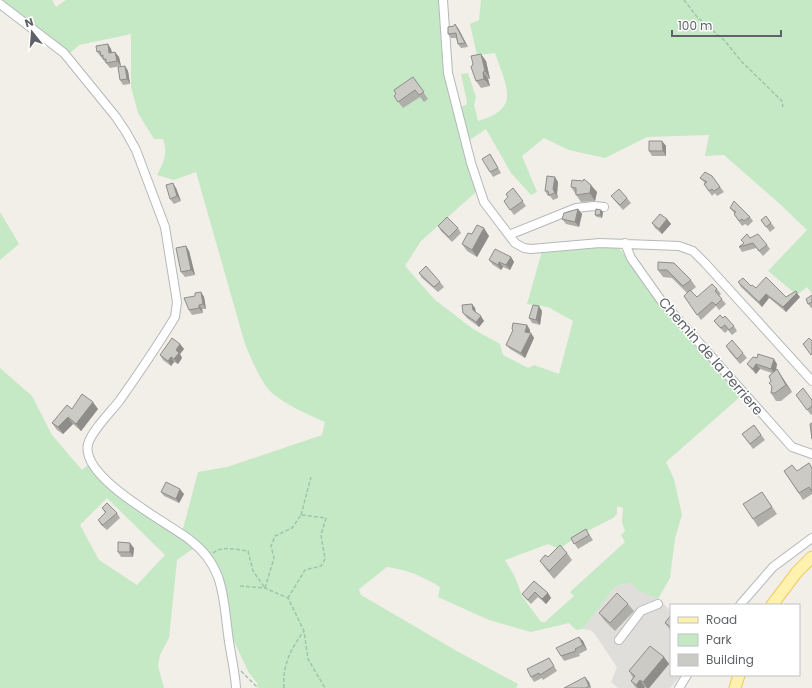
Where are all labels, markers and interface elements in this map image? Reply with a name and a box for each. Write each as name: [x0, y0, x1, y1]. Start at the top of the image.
north arrow: [12, 12, 52, 52]
scale bar: [672, 12, 781, 38]
text: N: [23, 14, 35, 31]
text: 100 m: [678, 17, 712, 34]
street label: Chemin de la Perriere: [654, 293, 768, 420]
legend: [670, 604, 800, 676]
text: Road: [706, 611, 737, 628]
text: Park: [706, 631, 733, 648]
text: Building: [706, 651, 754, 668]

